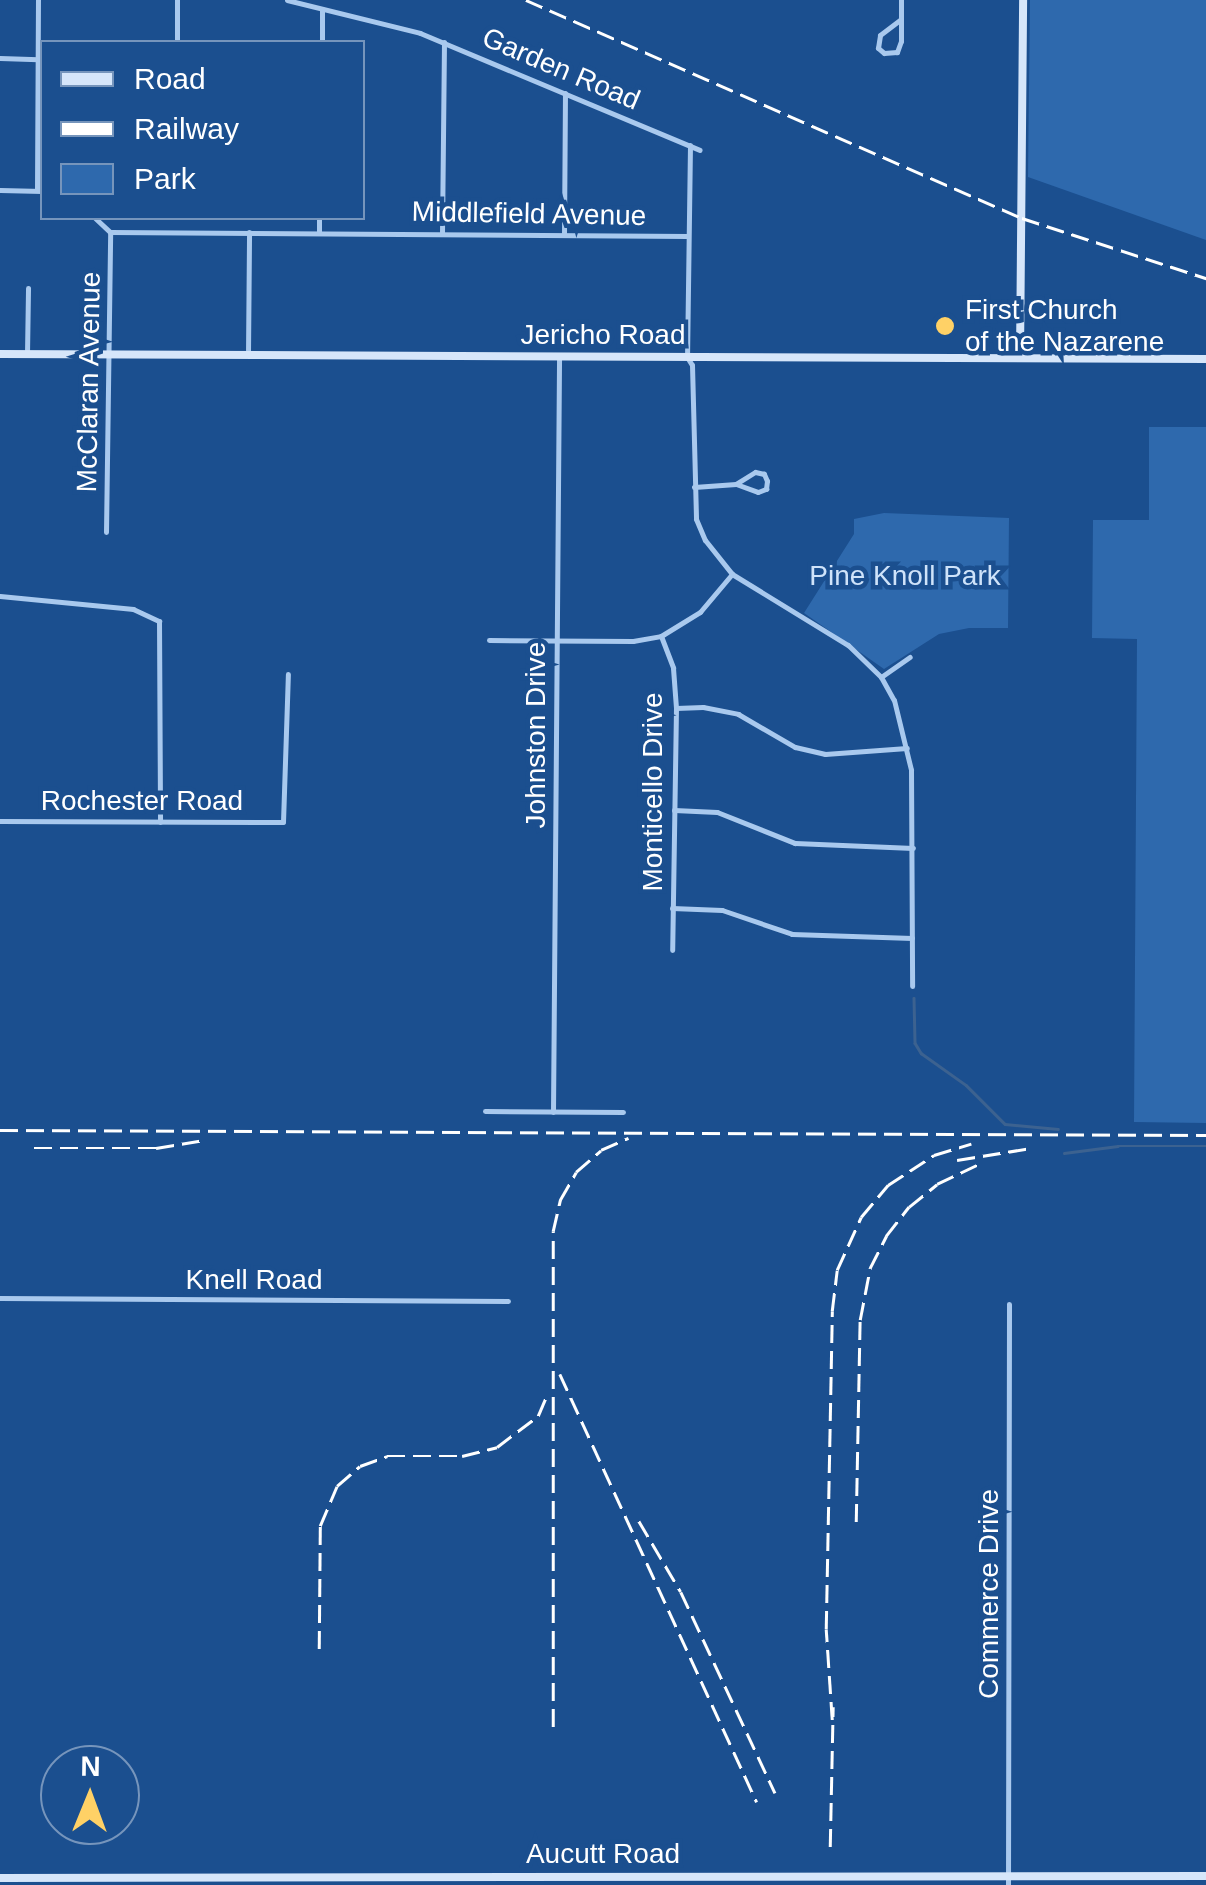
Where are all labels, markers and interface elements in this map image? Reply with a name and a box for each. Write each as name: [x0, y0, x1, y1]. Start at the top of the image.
street label: Garden Road: [477, 21, 645, 117]
legend: [40, 40, 365, 220]
text: Road: [134, 62, 206, 95]
text: Railway: [134, 112, 239, 145]
text: Park: [134, 162, 196, 195]
street label: Middlefield Avenue: [411, 195, 647, 233]
street label: McClaran Avenue: [70, 271, 108, 493]
place label: First Church of the Nazarene: [965, 293, 1164, 359]
marker: First Church of the Nazarene: [934, 315, 956, 337]
street label: Jericho Road: [521, 318, 685, 352]
park label: Pine Knoll Park: [809, 559, 1001, 593]
street label: Johnston Drive: [519, 642, 553, 828]
street label: Monticello Drive: [636, 692, 670, 892]
street label: Rochester Road: [41, 784, 243, 818]
street label: Knell Road: [186, 1263, 322, 1297]
street label: Commerce Drive: [972, 1489, 1006, 1699]
north arrow: [40, 1745, 140, 1845]
text: N: [80, 1751, 101, 1782]
street label: Aucutt Road: [526, 1837, 680, 1871]

